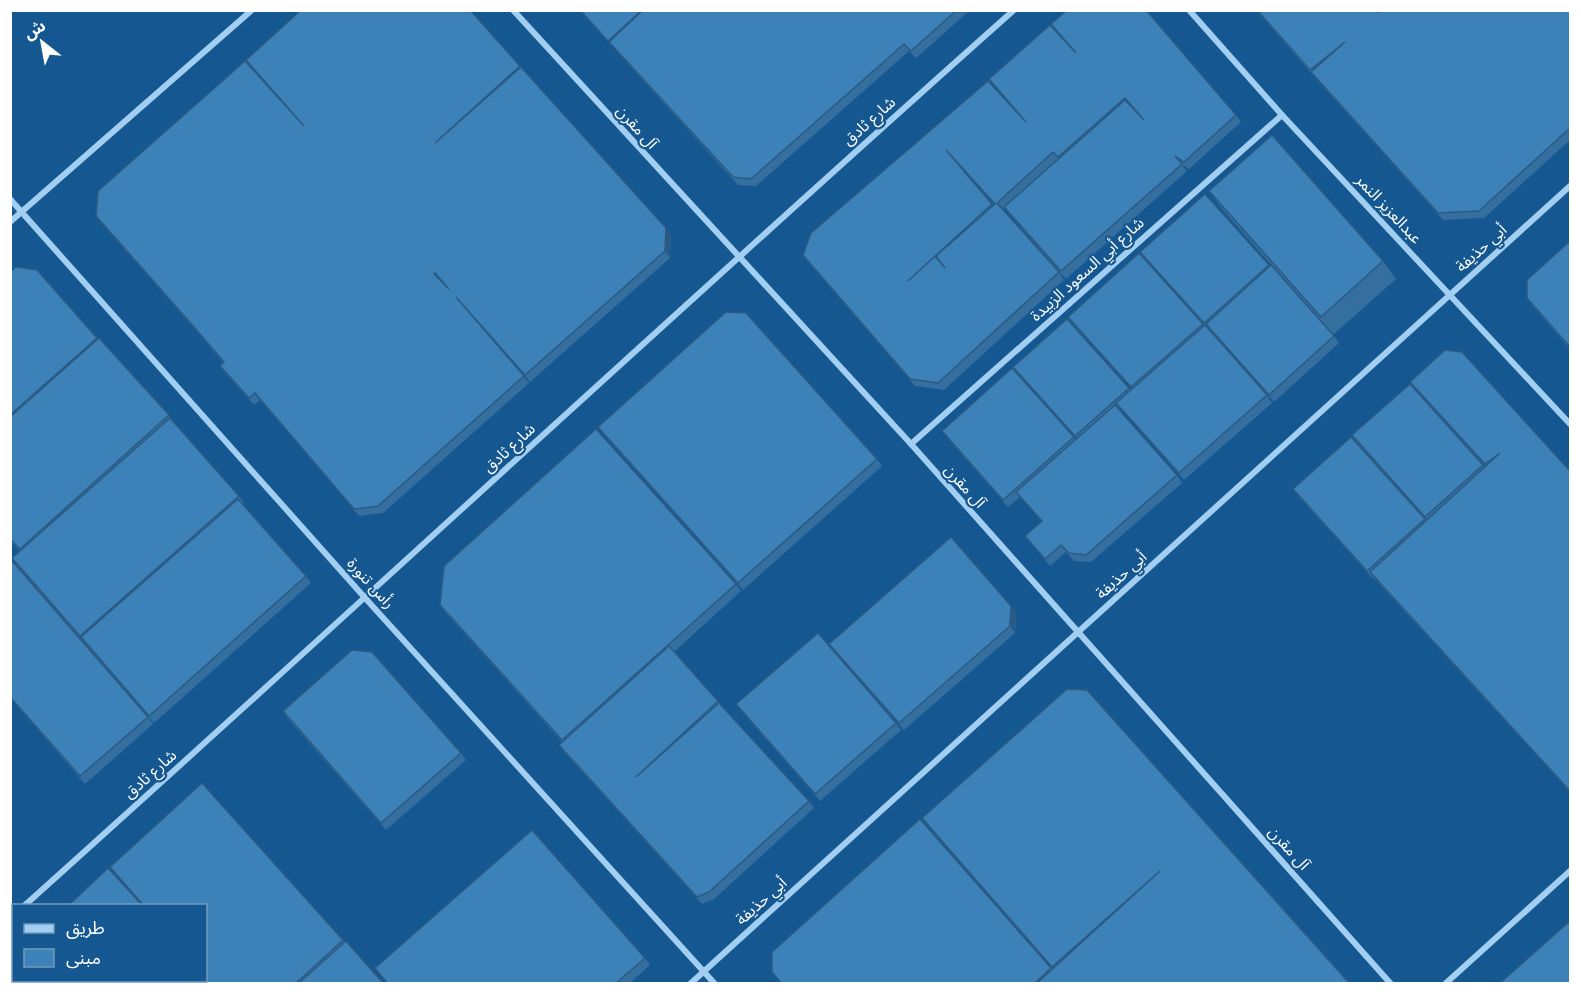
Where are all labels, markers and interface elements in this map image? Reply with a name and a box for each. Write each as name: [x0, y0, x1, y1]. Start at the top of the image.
north arrow: [12, 12, 72, 72]
text: ش: [20, 16, 49, 43]
street label: شارع ثادق: [839, 92, 901, 152]
street label: آل مقرن: [612, 101, 662, 154]
street label: عبدالعزيز النمر: [1351, 170, 1426, 248]
street label: شارع أبي السعود الزبيدة: [1026, 213, 1150, 327]
street label: أبي حذيفة: [1452, 220, 1512, 278]
street label: شارع ثادق: [479, 419, 541, 479]
street label: آل مقرن: [940, 460, 990, 513]
street label: أبي حذيفة: [1092, 547, 1152, 605]
street label: رأس تنورة: [343, 554, 399, 612]
street label: شارع ثادق: [120, 745, 182, 805]
street label: آل مقرن: [1264, 822, 1314, 875]
street label: أبي حذيفة: [732, 873, 792, 931]
legend: [12, 904, 207, 982]
text: طريق: [66, 917, 105, 939]
text: مبنى: [66, 947, 101, 969]

